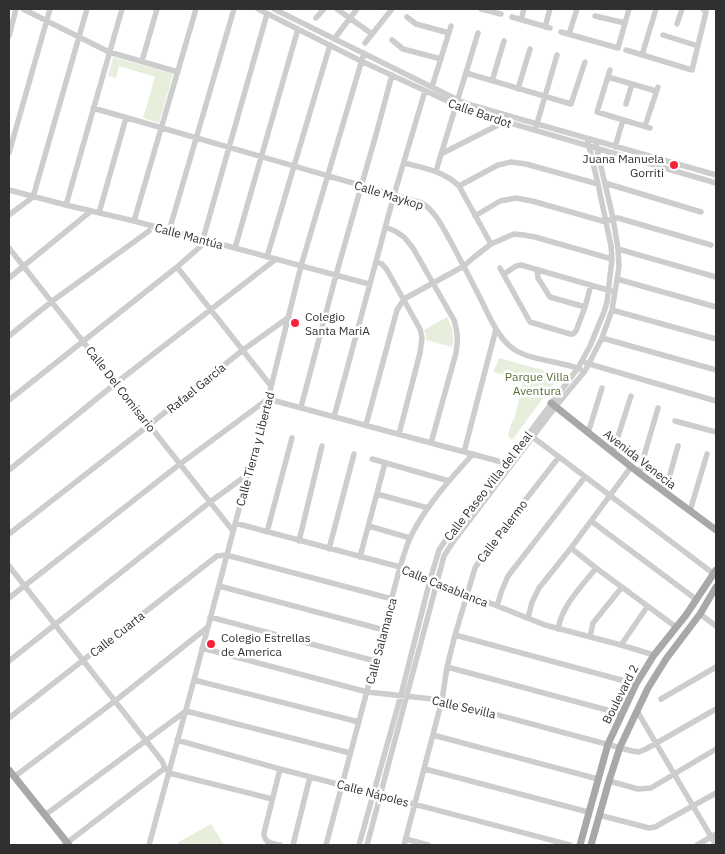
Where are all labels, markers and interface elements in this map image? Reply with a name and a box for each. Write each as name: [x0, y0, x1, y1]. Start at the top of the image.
street label: Calle Bardot: [446, 95, 514, 131]
place label: Juana Manuela Gorriti: [583, 151, 665, 180]
marker: Juana Manuela Gorriti: [668, 159, 680, 171]
street label: Calle Maykop: [353, 177, 425, 213]
street label: Calle Mantúa: [153, 220, 225, 252]
place label: Colegio Santa MariA: [305, 309, 370, 338]
marker: Colegio Santa MariA: [289, 317, 301, 329]
street label: Calle Del Comisario: [83, 343, 159, 435]
street label: Rafael García: [163, 359, 229, 416]
park label: Parque Villa Aventura: [505, 369, 570, 398]
street label: Calle Tierra y Libertad: [233, 390, 277, 508]
street label: Avenida Venecia: [601, 426, 680, 492]
street label: Calle Paseo Villa del Real: [441, 428, 535, 544]
street label: Calle Palermo: [474, 496, 531, 565]
street label: Calle Casablanca: [400, 562, 491, 610]
street label: Calle Salamanca: [362, 596, 400, 686]
street label: Calle Cuarta: [87, 608, 148, 660]
place label: Colegio Estrellas de America: [221, 630, 311, 659]
marker: Colegio Estrellas de America: [205, 638, 217, 650]
street label: Boulevard 2: [599, 662, 641, 726]
street label: Calle Sevilla: [431, 692, 498, 722]
street label: Calle Nápoles: [335, 776, 411, 810]

